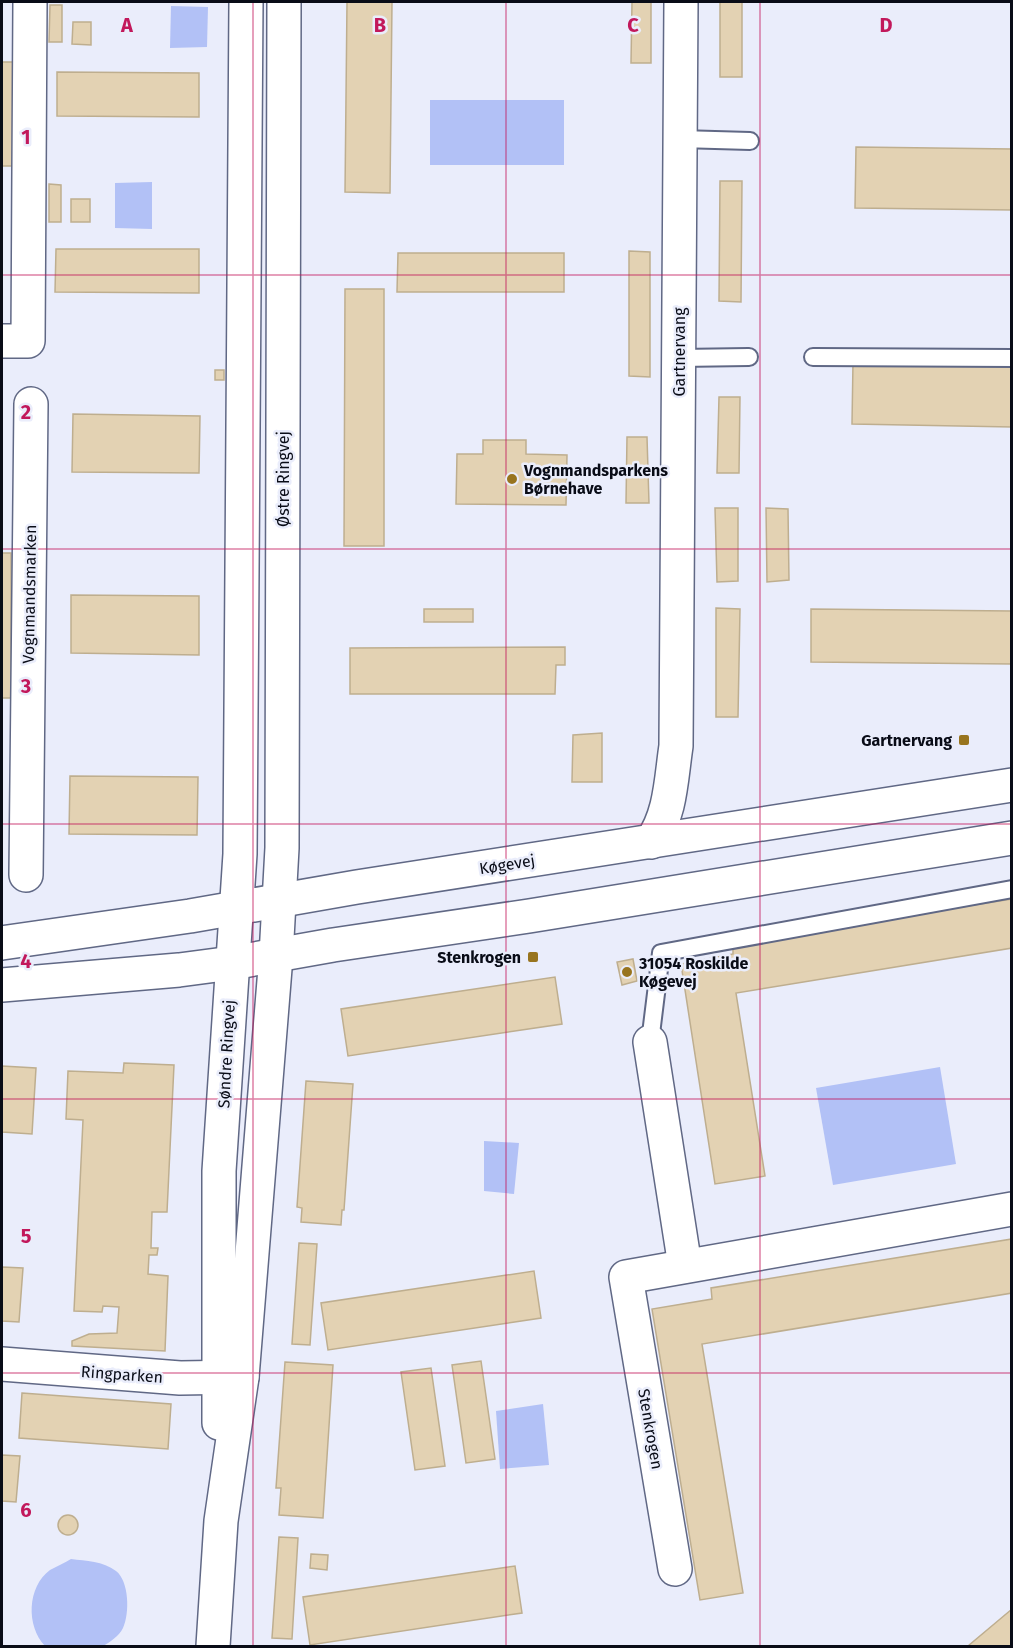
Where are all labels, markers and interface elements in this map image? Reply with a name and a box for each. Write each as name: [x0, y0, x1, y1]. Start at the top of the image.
text: A: [120, 13, 134, 37]
text: B: [374, 13, 386, 37]
text: C: [627, 13, 639, 37]
text: D: [879, 13, 893, 37]
text: 1: [21, 125, 31, 149]
street label: Gartnervang: [670, 307, 689, 397]
text: 2: [21, 400, 31, 424]
street label: Østre Ringvej: [274, 431, 293, 527]
place label: Vognmandsparkens Børnehave: [523, 461, 668, 498]
marker: Vognmandsparkens Børnehave: [505, 472, 519, 486]
street label: Vognmandsmarken: [19, 524, 40, 664]
text: 3: [20, 674, 31, 698]
place label: Gartnervang: [861, 731, 952, 750]
marker: Gartnervang: [957, 733, 971, 747]
street label: Køgevej: [478, 851, 536, 878]
place label: Stenkrogen: [437, 948, 521, 967]
text: 4: [20, 949, 32, 973]
marker: Stenkrogen: [526, 950, 540, 964]
place label: 31054 Roskilde Køgevej: [638, 954, 748, 991]
marker: 31054 Roskilde Køgevej: [620, 965, 634, 979]
street label: Søndre Ringvej: [214, 999, 239, 1109]
text: 5: [21, 1224, 32, 1248]
street label: Ringparken: [80, 1362, 164, 1387]
street label: Stenkrogen: [634, 1387, 667, 1471]
text: 6: [20, 1498, 32, 1522]

